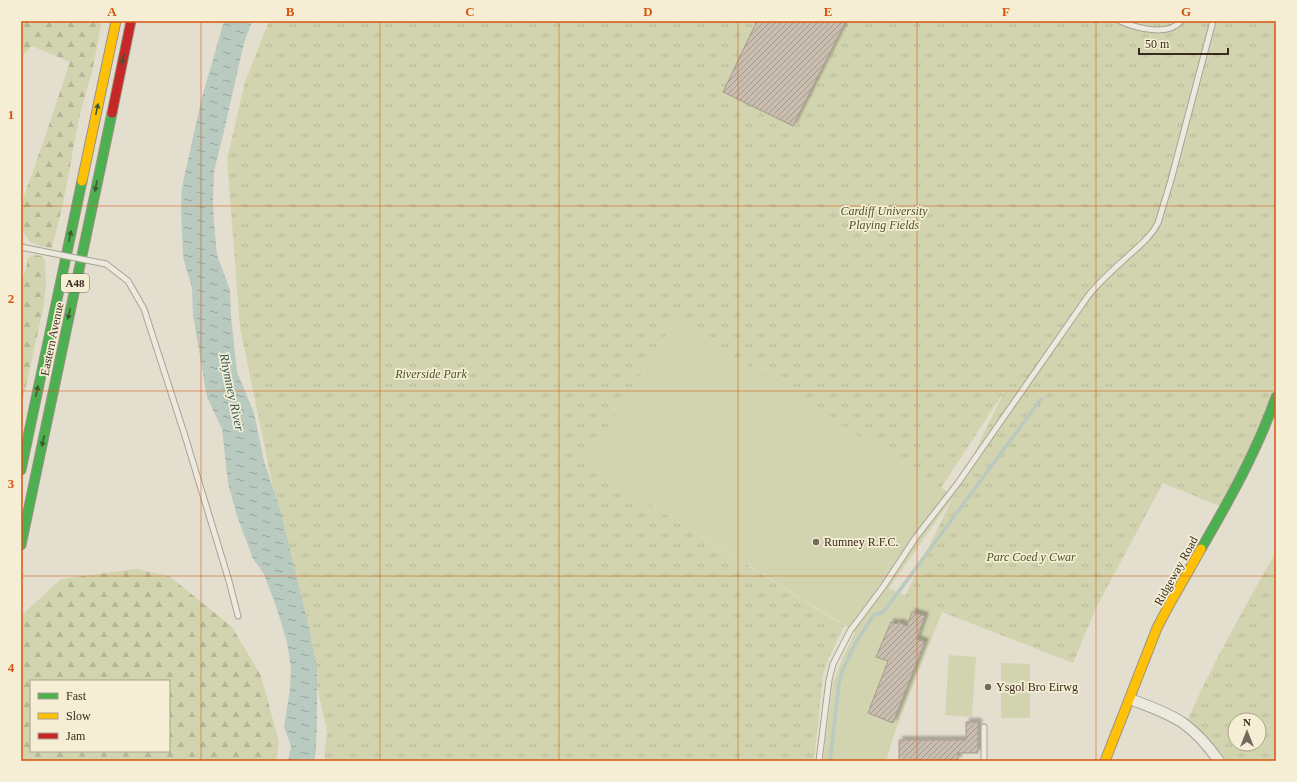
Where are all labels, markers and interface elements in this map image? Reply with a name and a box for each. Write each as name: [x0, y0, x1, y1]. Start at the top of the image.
text: A: [107, 4, 117, 19]
text: B: [286, 4, 295, 19]
text: C: [465, 4, 475, 19]
text: D: [643, 4, 653, 19]
text: E: [824, 4, 832, 19]
text: F: [1002, 4, 1010, 19]
text: G: [1181, 4, 1191, 19]
scale bar: [1139, 30, 1228, 56]
text: 50 m: [1145, 37, 1170, 51]
one-way arrow: [119, 53, 125, 65]
one-way arrow: [94, 103, 100, 115]
text: 1: [8, 107, 14, 122]
one-way arrow: [92, 180, 98, 192]
park label: Cardiff University Playing Fields: [840, 204, 928, 232]
one-way arrow: [67, 230, 73, 242]
road number: A48: [61, 274, 89, 292]
text: 2: [8, 291, 14, 306]
street label: Eastern Avenue: [37, 301, 67, 377]
one-way arrow: [66, 307, 72, 320]
water label: Rhymney River: [216, 351, 248, 433]
park label: Riverside Park: [394, 367, 467, 381]
one-way arrow: [35, 385, 41, 397]
one-way arrow: [39, 435, 45, 447]
text: 3: [8, 476, 15, 491]
street label: Ridgeway Road: [1151, 534, 1201, 608]
place label: Rumney R.F.C.: [824, 535, 898, 549]
marker: Rumney R.F.C.: [811, 537, 821, 547]
park label: Parc Coed y Cwar: [985, 550, 1076, 564]
text: 4: [8, 660, 15, 675]
legend: [30, 680, 170, 752]
place label: Ysgol Bro Eirwg: [996, 680, 1078, 694]
marker: Ysgol Bro Eirwg: [983, 682, 993, 692]
text: Fast: [66, 689, 87, 703]
text: Slow: [66, 709, 91, 723]
north arrow: [1227, 712, 1267, 752]
text: N: [1243, 716, 1251, 728]
text: Jam: [66, 729, 86, 743]

